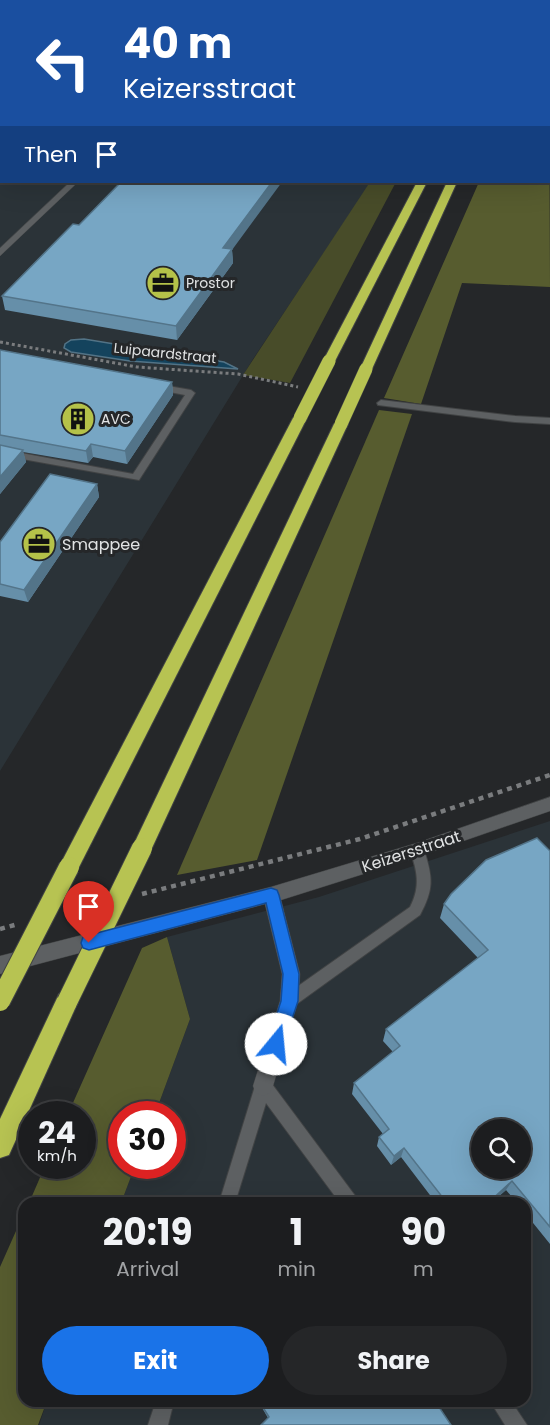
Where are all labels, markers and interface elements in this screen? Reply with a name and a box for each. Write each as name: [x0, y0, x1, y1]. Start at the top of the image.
text: 40 m: [123, 14, 232, 73]
icon: left: [24, 24, 102, 102]
text: Keizersstraat: [123, 70, 296, 107]
icon: arrive: [90, 138, 123, 171]
text: Then: [24, 139, 78, 170]
office icon: Prostor: [145, 265, 181, 301]
place label: Prostor: [186, 273, 235, 293]
street label: Luipaardstraat: [113, 338, 217, 368]
building icon: AVC: [60, 401, 96, 437]
place label: AVC: [101, 409, 131, 429]
office icon: Smappee: [21, 526, 57, 562]
place label: Smappee: [62, 533, 140, 556]
street label: Keizersstraat: [359, 825, 464, 878]
pin: [63, 881, 114, 943]
icon: arrive: [72, 890, 105, 923]
position arrow: [244, 1012, 308, 1076]
speed limit sign: 30: [108, 1101, 186, 1179]
text: 24: [38, 1111, 76, 1154]
map controls: [471, 1119, 531, 1179]
button: search: [471, 1119, 531, 1179]
text: km/h: [37, 1145, 77, 1166]
text: 20:19: [103, 1207, 193, 1258]
text: 1: [290, 1207, 303, 1258]
text: 90: [401, 1207, 446, 1258]
text: Arrival: [116, 1255, 179, 1283]
text: min: [277, 1255, 316, 1283]
text: m: [413, 1255, 434, 1283]
button: Exit: [42, 1326, 269, 1395]
button: Share: [281, 1326, 507, 1395]

